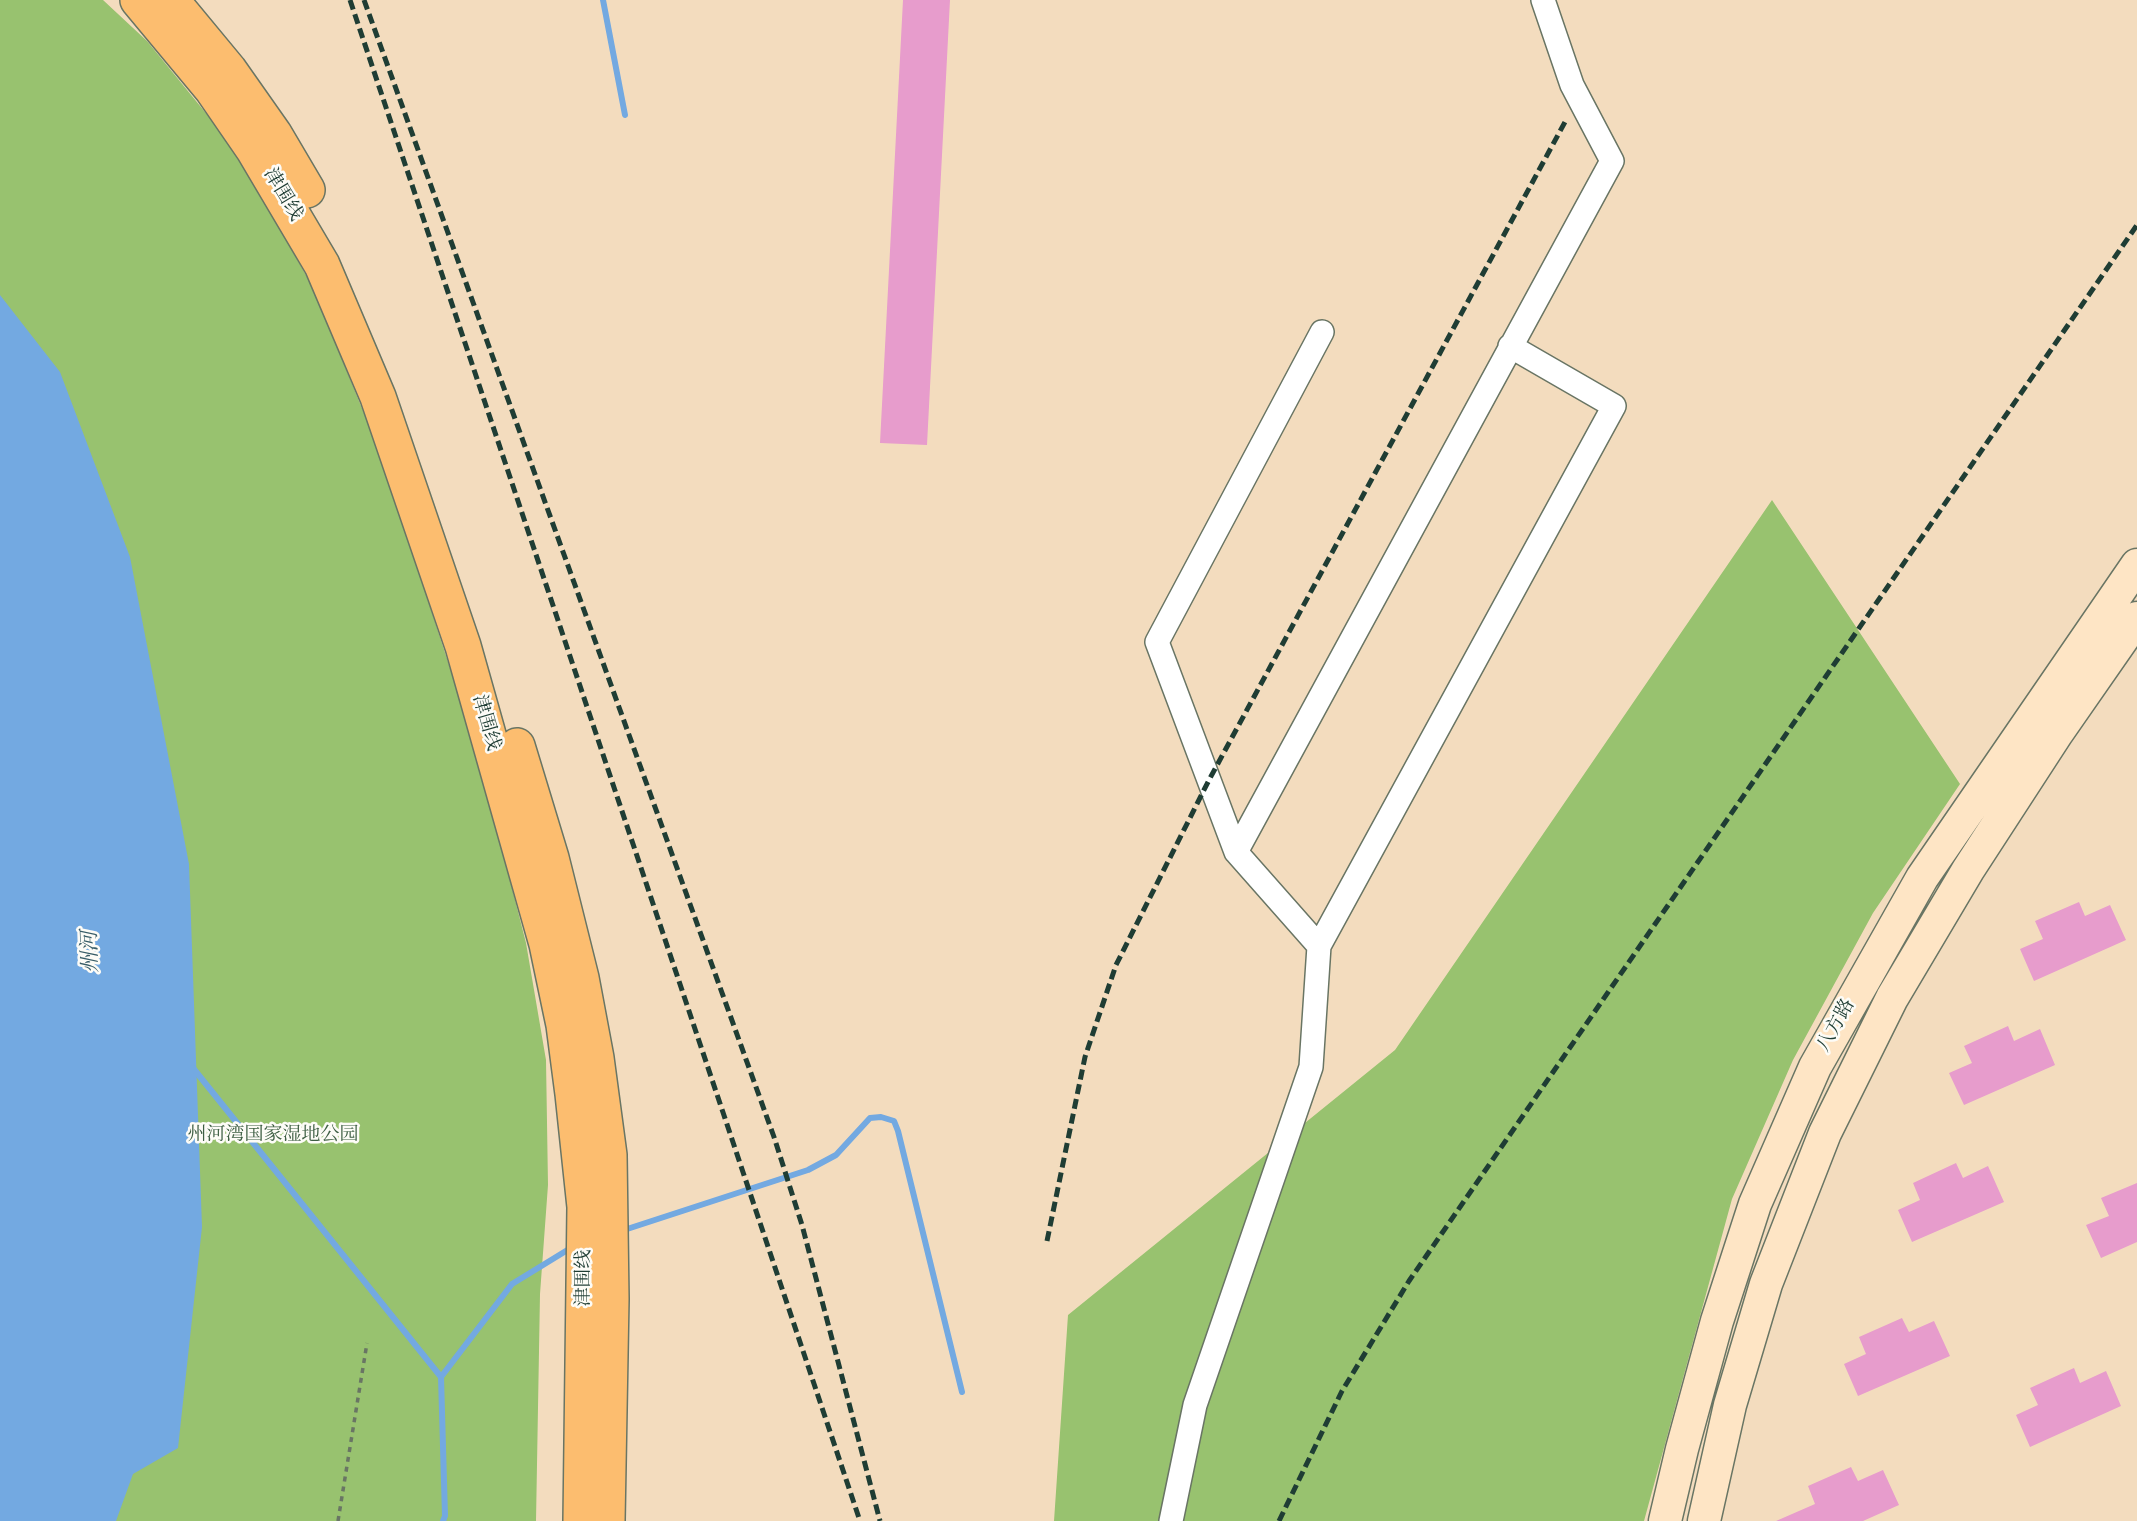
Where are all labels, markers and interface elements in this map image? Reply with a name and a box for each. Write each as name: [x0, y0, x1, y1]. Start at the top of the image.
street label: 津围线: [258, 165, 306, 225]
street label: 津围线: [466, 692, 504, 754]
water label: 州河: [79, 931, 105, 973]
street label: 八方路: [1813, 996, 1861, 1056]
park label: 州河湾国家湿地公园: [188, 1125, 358, 1147]
street label: 津围线: [574, 1250, 596, 1306]

